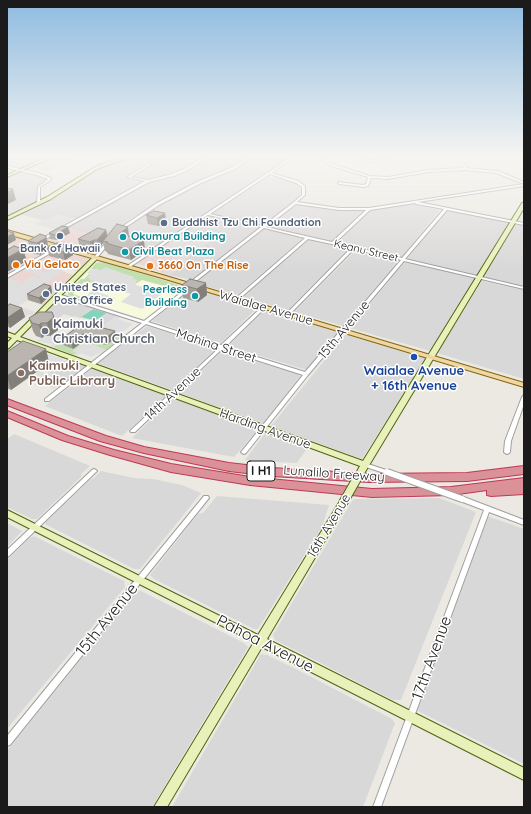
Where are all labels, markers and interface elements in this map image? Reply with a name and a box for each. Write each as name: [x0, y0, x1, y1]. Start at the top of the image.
place label: Buddhist Tzu Chi Foundation: [172, 216, 321, 230]
marker: Buddhist Tzu Chi Foundation: [159, 218, 169, 228]
place label: Okumura Building: [131, 230, 225, 244]
marker: Bank of Hawaii: [55, 231, 65, 241]
marker: Okumura Building: [118, 232, 128, 242]
street label: Keanu Street: [332, 237, 400, 265]
place label: Bank of Hawaii: [20, 242, 100, 256]
place label: Civil Beat Plaza: [133, 245, 214, 259]
marker: Civil Beat Plaza: [120, 247, 130, 257]
place label: Via Gelato: [24, 258, 79, 272]
place label: 3660 On The Rise: [158, 259, 249, 273]
marker: Via Gelato: [11, 260, 21, 270]
marker: 3660 On The Rise: [145, 261, 155, 271]
place label: United States Post Office: [54, 281, 126, 307]
place label: Peerless Building: [143, 283, 187, 309]
street label: Waialae Avenue: [217, 287, 315, 329]
marker: United States Post Office: [41, 289, 51, 299]
marker: Peerless Building: [190, 291, 200, 301]
street label: 15th Avenue: [315, 298, 373, 362]
place label: Kaimuki Christian Church: [53, 316, 155, 347]
marker: Kaimuki Christian Church: [40, 326, 50, 336]
street label: Mahina Street: [174, 326, 258, 366]
marker: Waialae Avenue + 16th Avenue: [409, 352, 419, 362]
place label: Kaimuki Public Library: [29, 358, 115, 389]
place label: Waialae Avenue + 16th Avenue: [364, 363, 464, 394]
street label: 14th Avenue: [142, 364, 204, 424]
marker: Kaimuki Public Library: [16, 368, 26, 378]
street label: Harding Avenue: [217, 405, 313, 453]
road number: I H1: [247, 461, 275, 481]
street label: Lunalilo Freeway: [283, 463, 385, 485]
street label: 16th Avenue: [304, 491, 354, 561]
street label: 15th Avenue: [72, 580, 142, 660]
street label: Pahoa Avenue: [213, 611, 317, 677]
street label: 17th Avenue: [408, 613, 456, 703]

